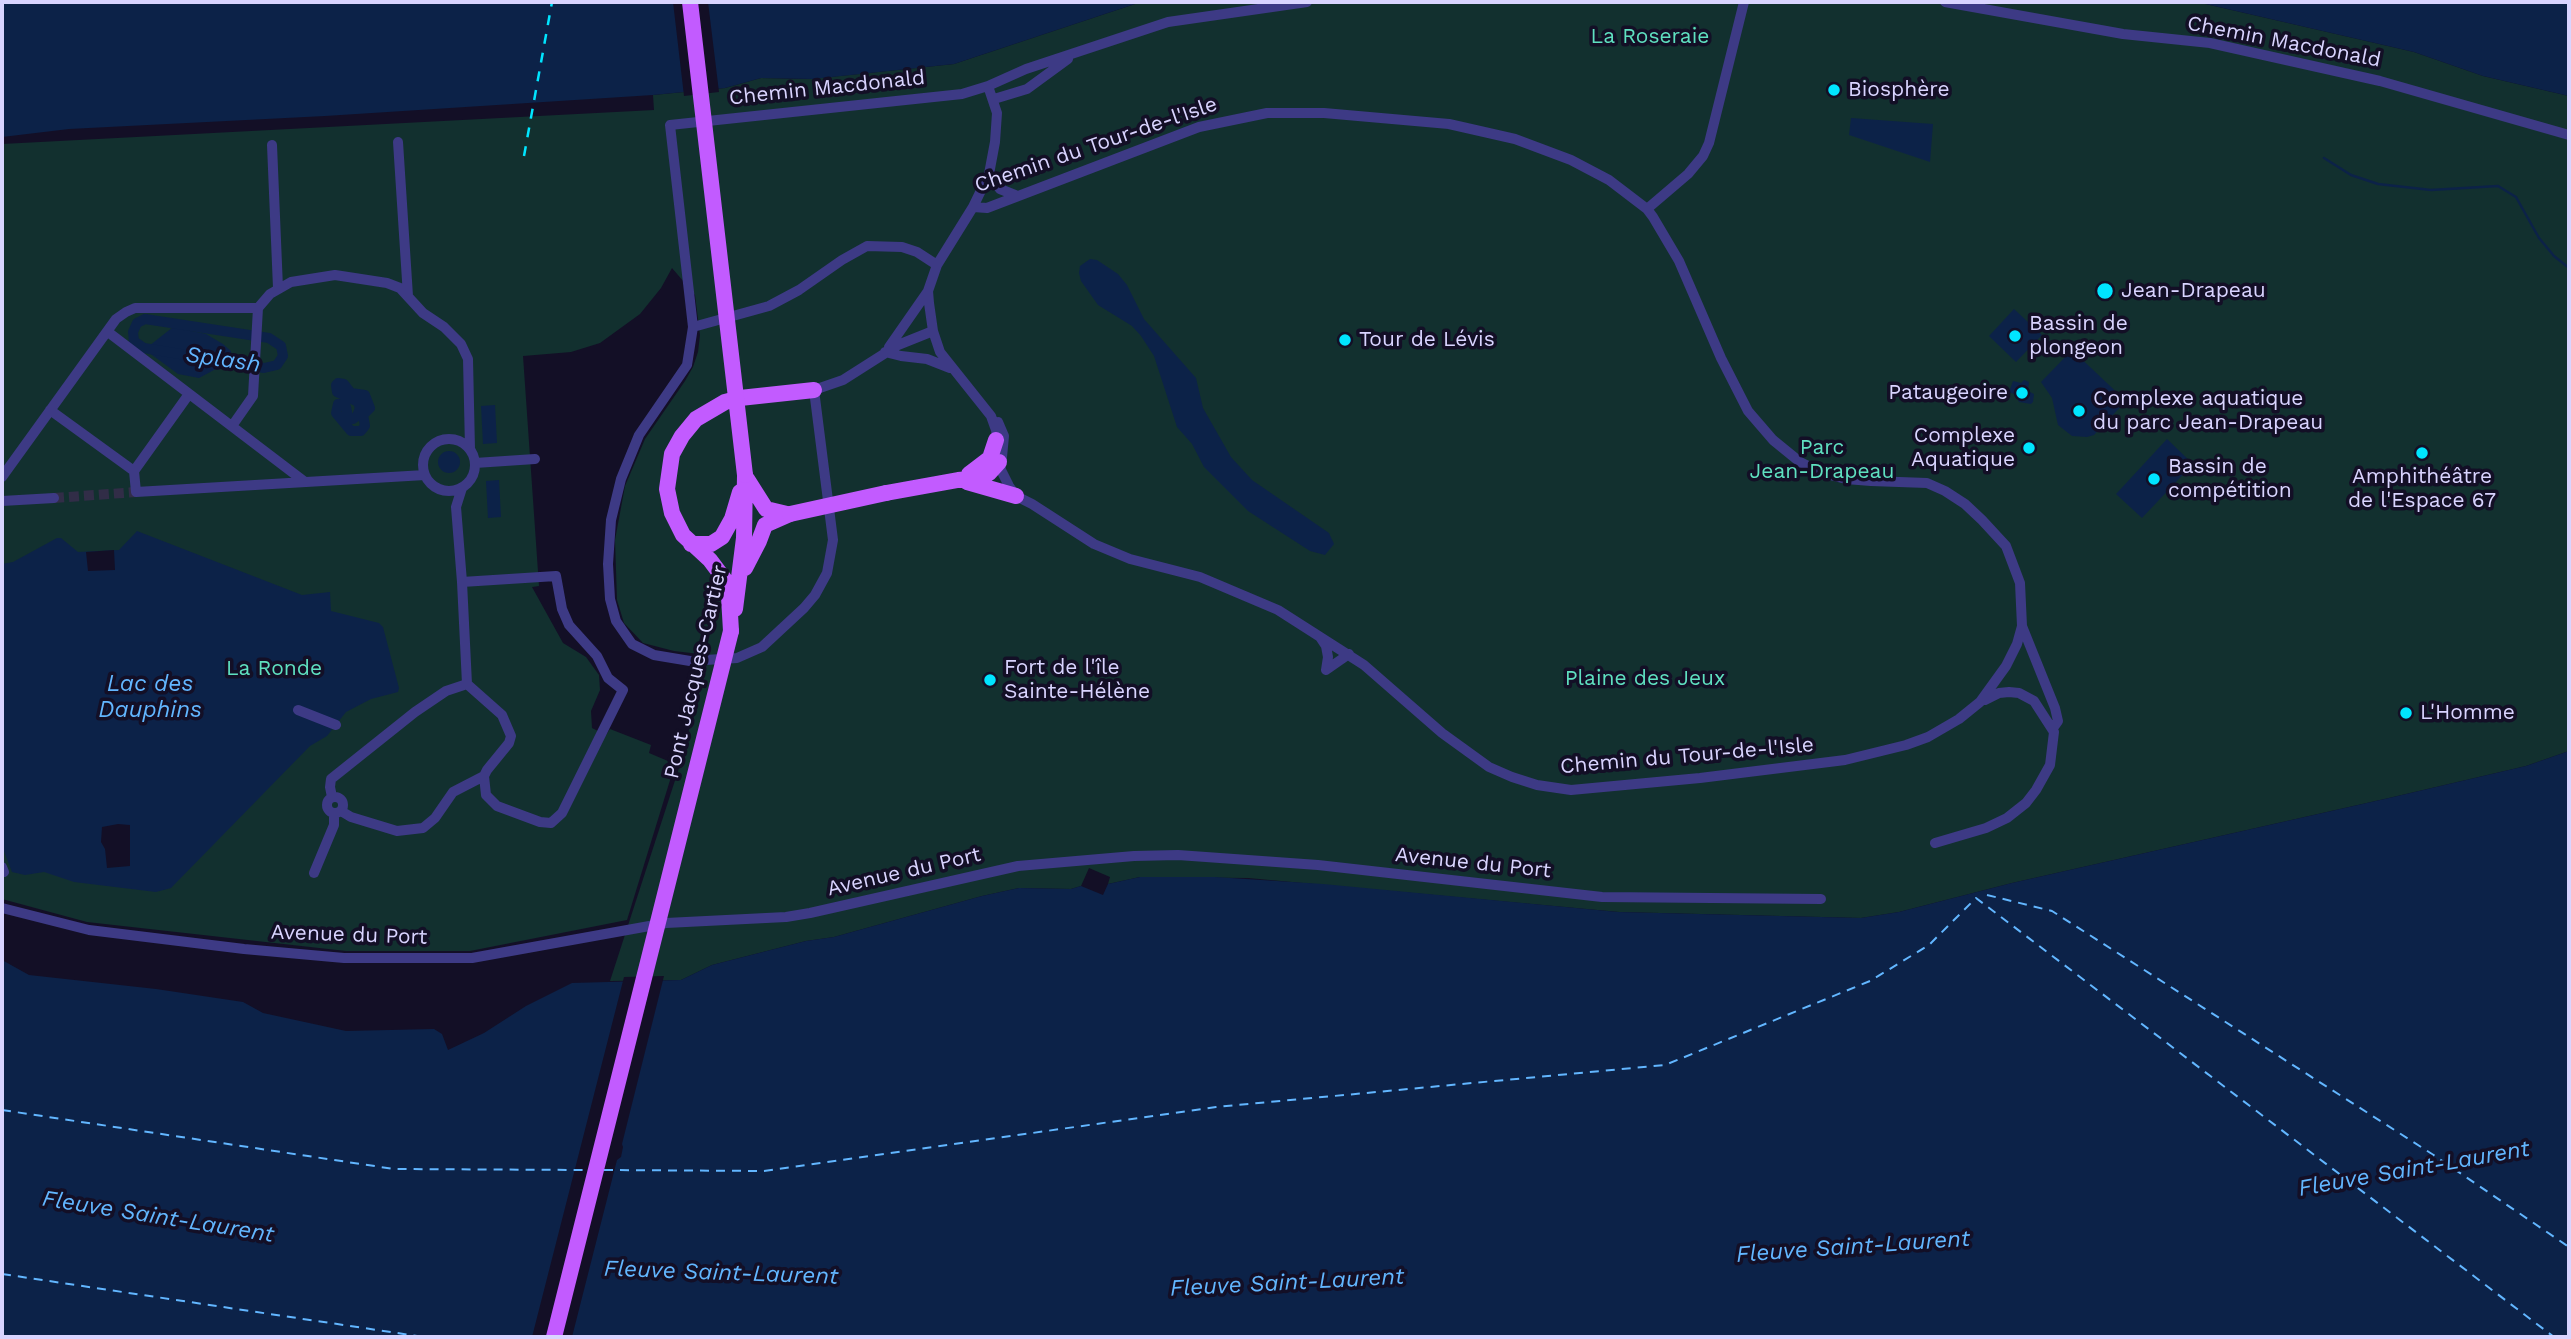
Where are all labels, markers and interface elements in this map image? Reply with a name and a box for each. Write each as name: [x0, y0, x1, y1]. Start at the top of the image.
street label: Chemin Macdonald: [2185, 11, 2383, 73]
park label: La Roseraie: [1591, 24, 1709, 50]
street label: Chemin Macdonald: [728, 65, 926, 111]
place label: Biosphère: [1848, 77, 1950, 103]
marker: Biosphère: [1826, 82, 1842, 98]
street label: Chemin du Tour-de-l'Isle: [971, 92, 1221, 198]
place label: Jean-Drapeau: [2121, 278, 2266, 304]
marker: Jean-Drapeau: [2095, 281, 2115, 301]
place label: Bassin de plongeon: [2029, 311, 2128, 361]
place label: Tour de Lévis: [1359, 327, 1495, 353]
marker: Bassin de plongeon: [2007, 328, 2023, 344]
marker: Tour de Lévis: [1337, 332, 1353, 348]
water label: Splash: [184, 341, 262, 379]
place label: Pataugeoire: [1888, 380, 2008, 406]
marker: Pataugeoire: [2014, 385, 2030, 401]
place label: Complexe aquatique du parc Jean-Drapeau: [2093, 386, 2323, 436]
marker: Complexe aquatique du parc Jean-Drapeau: [2071, 403, 2087, 419]
place label: Complexe Aquatique: [1911, 423, 2015, 473]
park label: Parc Jean-Drapeau: [1750, 435, 1894, 485]
marker: Complexe Aquatique: [2021, 440, 2037, 456]
marker: Amphithéâtre de l'Espace 67: [2414, 445, 2430, 461]
place label: Bassin de compétition: [2168, 454, 2292, 504]
place label: Amphithéâtre de l'Espace 67: [2348, 464, 2496, 514]
marker: Bassin de compétition: [2146, 471, 2162, 487]
street label: Pont Jacques-Cartier: [659, 563, 733, 781]
place label: Fort de l'île Sainte-Hélène: [1004, 655, 1150, 705]
park label: La Ronde: [226, 656, 322, 682]
park label: Plaine des Jeux: [1565, 666, 1725, 692]
water label: Lac des Dauphins: [98, 670, 202, 724]
marker: Fort de l'île Sainte-Hélène: [982, 672, 998, 688]
place label: L'Homme: [2420, 700, 2515, 726]
marker: L'Homme: [2398, 705, 2414, 721]
street label: Chemin du Tour-de-l'Isle: [1559, 732, 1815, 780]
street label: Avenue du Port: [825, 842, 983, 902]
street label: Avenue du Port: [1394, 842, 1552, 884]
street label: Avenue du Port: [270, 920, 428, 950]
water label: Fleuve Saint-Laurent: [2296, 1135, 2532, 1203]
water label: Fleuve Saint-Laurent: [40, 1185, 276, 1249]
water label: Fleuve Saint-Laurent: [1735, 1225, 1971, 1269]
water label: Fleuve Saint-Laurent: [603, 1255, 839, 1291]
water label: Fleuve Saint-Laurent: [1169, 1263, 1405, 1303]

